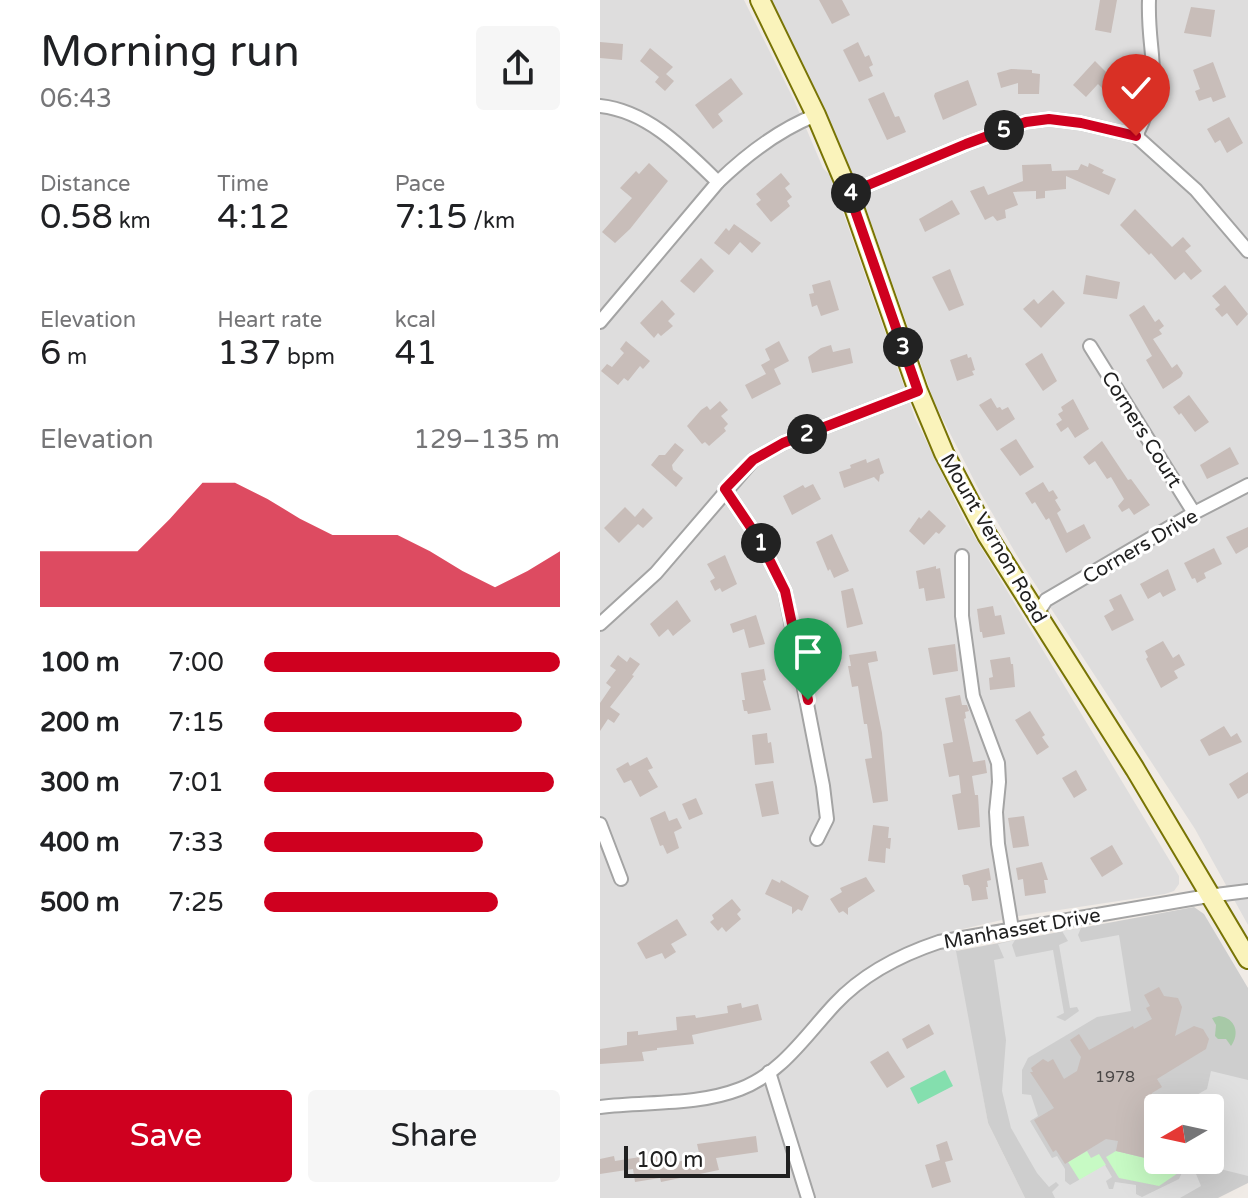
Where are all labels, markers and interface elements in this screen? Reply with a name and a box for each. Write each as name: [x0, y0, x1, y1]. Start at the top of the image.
text: Morning run: [40, 26, 300, 79]
button: share: [476, 26, 560, 110]
pin: [1102, 54, 1170, 136]
icon: check: [1114, 66, 1158, 110]
text: 06:43: [40, 83, 112, 114]
pin: 5: [984, 110, 1024, 150]
text: 5: [997, 117, 1011, 143]
text: Distance: [40, 171, 131, 197]
text: Time: [217, 171, 269, 197]
text: Pace: [395, 171, 445, 197]
pin: 4: [831, 173, 871, 213]
text: 4: [844, 180, 858, 206]
text: 0.58: [40, 197, 113, 238]
text: 4:12: [217, 197, 290, 238]
text: 7:15: [395, 197, 468, 238]
text: km: [113, 208, 151, 234]
text: /km: [468, 208, 515, 234]
text: Elevation: [40, 307, 136, 333]
text: Heart rate: [217, 307, 322, 333]
text: kcal: [395, 307, 436, 333]
pin: 3: [883, 327, 923, 367]
text: 6: [40, 333, 61, 374]
text: 137: [217, 333, 281, 374]
text: 41: [395, 333, 437, 374]
text: 3: [896, 334, 910, 360]
text: m: [61, 344, 87, 370]
text: bpm: [281, 344, 335, 370]
street label: Corners Court: [1096, 367, 1187, 492]
pin: 2: [787, 414, 827, 454]
text: 2: [800, 421, 814, 447]
text: Elevation: [40, 424, 154, 455]
text: 129–135 m: [414, 424, 560, 455]
street label: Mount Vernon Road: [935, 449, 1052, 628]
street label: Corners Drive: [1079, 504, 1202, 589]
pin: 1: [741, 523, 781, 563]
text: 1: [754, 530, 768, 556]
pin: [774, 618, 842, 700]
icon: arrive: [786, 630, 830, 674]
text: 100 m: [40, 647, 120, 678]
text: 7:00: [168, 647, 224, 678]
text: 200 m: [40, 707, 120, 738]
text: 7:15: [168, 707, 224, 738]
text: 300 m: [40, 767, 120, 798]
text: 7:01: [168, 767, 224, 798]
text: 400 m: [40, 827, 120, 858]
text: 7:33: [168, 827, 224, 858]
text: 500 m: [40, 887, 120, 918]
text: 7:25: [168, 887, 224, 918]
street label: Manhasset Drive: [942, 903, 1102, 955]
house number: 1978: [1095, 1067, 1135, 1087]
button: Save: [40, 1090, 292, 1182]
button: Share: [308, 1090, 560, 1182]
north arrow: [1144, 1094, 1224, 1174]
map controls: [1144, 1094, 1224, 1174]
scale bar: [624, 1142, 790, 1178]
text: 100 m: [636, 1147, 703, 1173]

